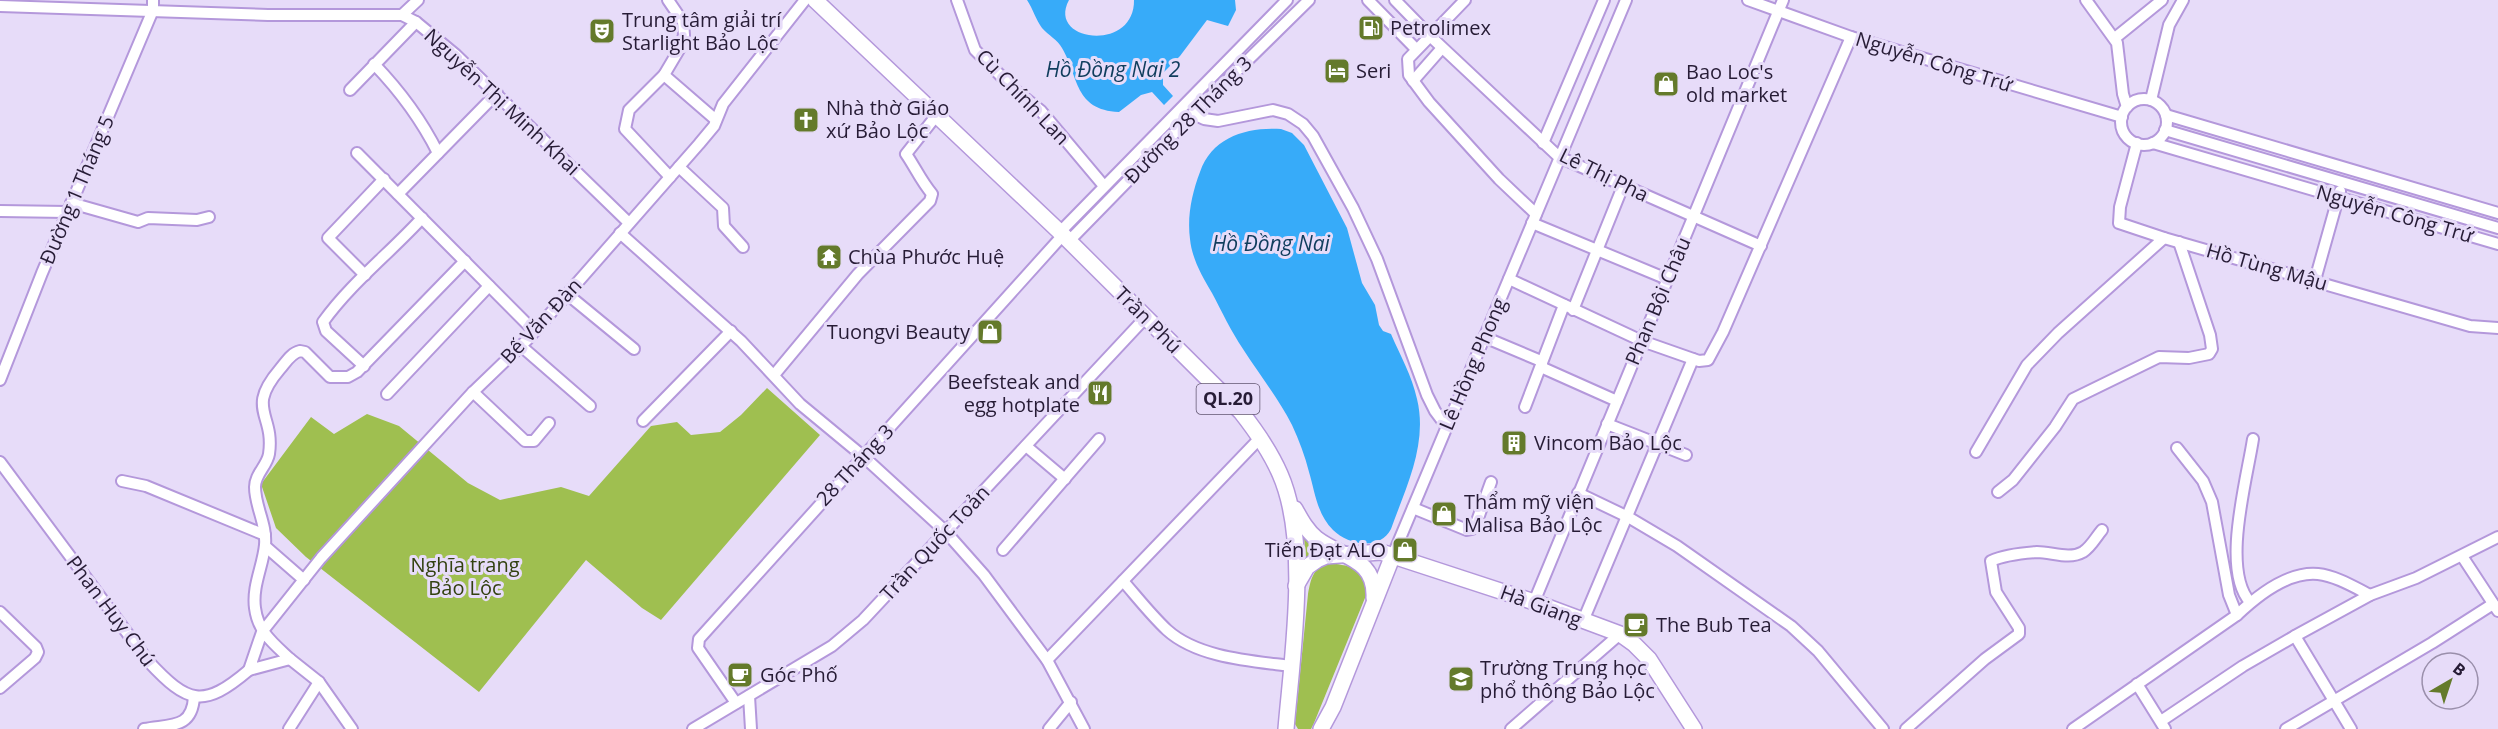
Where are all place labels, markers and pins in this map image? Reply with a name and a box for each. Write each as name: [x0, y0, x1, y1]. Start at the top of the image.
place label: Trung tâm giải trí Starlight Bảo Lộc: [622, 6, 782, 56]
fuel station icon: Petrolimex: [1356, 13, 1386, 43]
place label: Petrolimex: [1390, 14, 1491, 41]
theatre icon: Trung tâm giải trí Starlight Bảo Lộc: [587, 16, 617, 46]
hotel icon: Seri: [1322, 56, 1352, 86]
place label: Seri: [1356, 57, 1391, 84]
place label: Bao Loc's old market: [1686, 58, 1787, 108]
shop icon: Bao Loc's old market: [1651, 69, 1681, 99]
place label: Nhà thờ Giáo xứ Bảo Lộc: [826, 94, 949, 144]
church icon: Nhà thờ Giáo xứ Bảo Lộc: [791, 105, 821, 135]
temple icon: Chùa Phước Huệ: [814, 242, 844, 272]
place label: Chùa Phước Huệ: [848, 243, 1004, 270]
shop icon: Tuongvi Beauty: [975, 317, 1005, 347]
place label: Tuongvi Beauty: [827, 318, 971, 345]
place label: Beefsteak and egg hotplate: [948, 368, 1080, 418]
restaurant icon: Beefsteak and egg hotplate: [1085, 378, 1115, 408]
building icon: Vincom Bảo Lộc: [1499, 428, 1529, 458]
place label: Vincom Bảo Lộc: [1534, 429, 1682, 456]
place label: Thẩm mỹ viện Malisa Bảo Lộc: [1464, 488, 1602, 538]
shop icon: Thẩm mỹ viện Malisa Bảo Lộc: [1429, 499, 1459, 529]
shop icon: Tiến Đạt ALO: [1390, 535, 1420, 565]
place label: Tiến Đạt ALO: [1265, 536, 1386, 563]
cafe icon: The Bub Tea: [1621, 610, 1651, 640]
place label: The Bub Tea: [1656, 611, 1772, 638]
place label: Trường Trung học phổ thông Bảo Lộc: [1480, 654, 1655, 704]
cafe icon: Góc Phố: [725, 660, 755, 690]
place label: Góc Phố: [760, 661, 838, 688]
school or university icon: Trường Trung học phổ thông Bảo Lộc: [1446, 664, 1476, 694]

